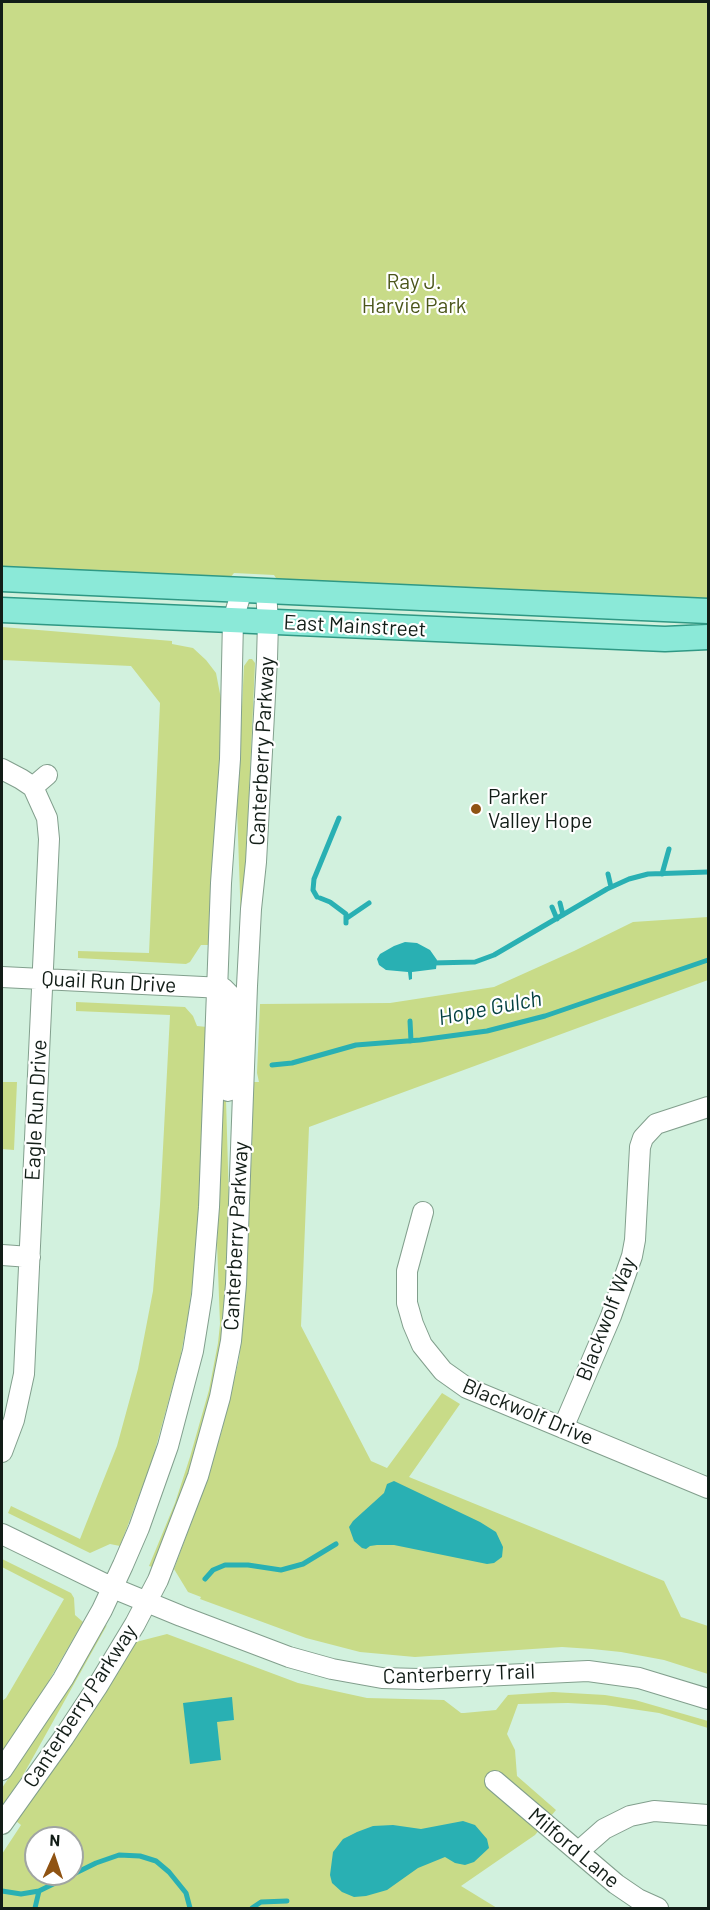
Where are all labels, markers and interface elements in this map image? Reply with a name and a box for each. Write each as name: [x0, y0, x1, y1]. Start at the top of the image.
park label: Ray J. Harvie Park: [362, 269, 466, 319]
street label: East Mainstreet: [283, 610, 427, 642]
street label: Canterberry Parkway: [244, 656, 280, 846]
place label: Parker Valley Hope: [488, 784, 592, 834]
marker: Parker Valley Hope: [469, 802, 483, 816]
street label: Quail Run Drive: [41, 966, 177, 998]
water label: Hope Gulch: [436, 985, 544, 1031]
street label: Eagle Run Drive: [20, 1039, 52, 1181]
street label: Canterberry Parkway: [218, 1141, 254, 1331]
street label: Blackwolf Way: [571, 1254, 641, 1384]
street label: Blackwolf Drive: [459, 1373, 597, 1451]
street label: Canterberry Parkway: [18, 1620, 142, 1792]
street label: Canterberry Trail: [382, 1659, 536, 1689]
street label: Milford Lane: [523, 1803, 625, 1893]
north arrow: [24, 1826, 84, 1886]
text: N: [49, 1830, 61, 1849]

